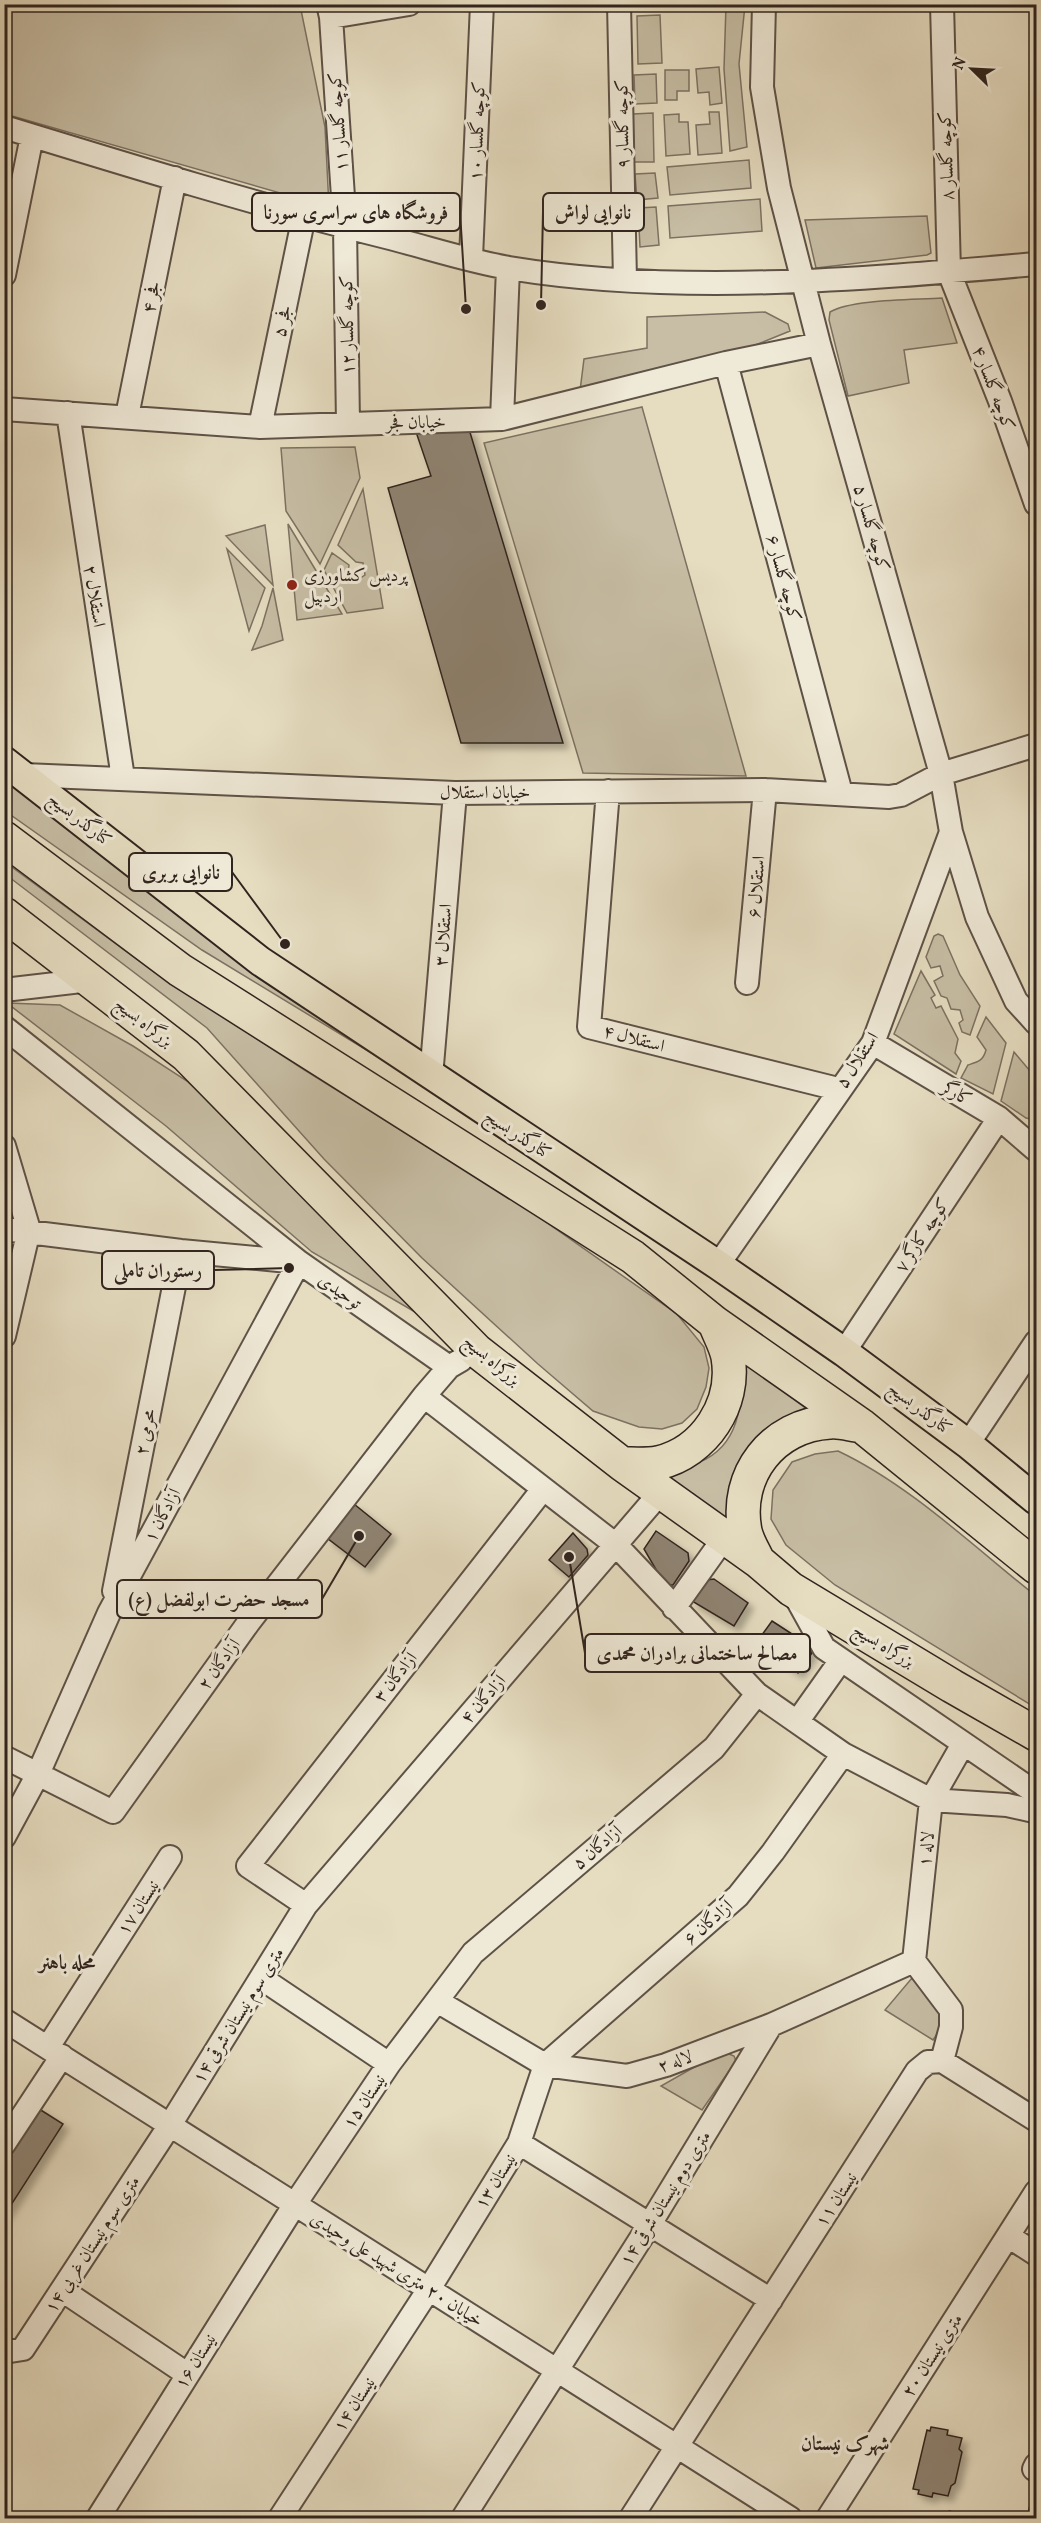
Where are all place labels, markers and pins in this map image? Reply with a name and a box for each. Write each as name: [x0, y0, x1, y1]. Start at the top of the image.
callout: فروشگاه های سراسری سورنا: [252, 193, 460, 231]
callout: نانوایی لواش: [543, 193, 644, 231]
place label: پردیس کشاورزی اردبیل: [304, 564, 409, 610]
marker: پردیس کشاورزی اردبیل: [285, 578, 299, 592]
callout: نانوایی بربری: [129, 853, 232, 891]
callout: رستوران تاملی: [102, 1251, 214, 1289]
callout: مسجد حضرت ابولفضل (ع): [117, 1580, 322, 1618]
callout: مصالح ساختمانی برادران محمدی: [585, 1634, 810, 1672]

